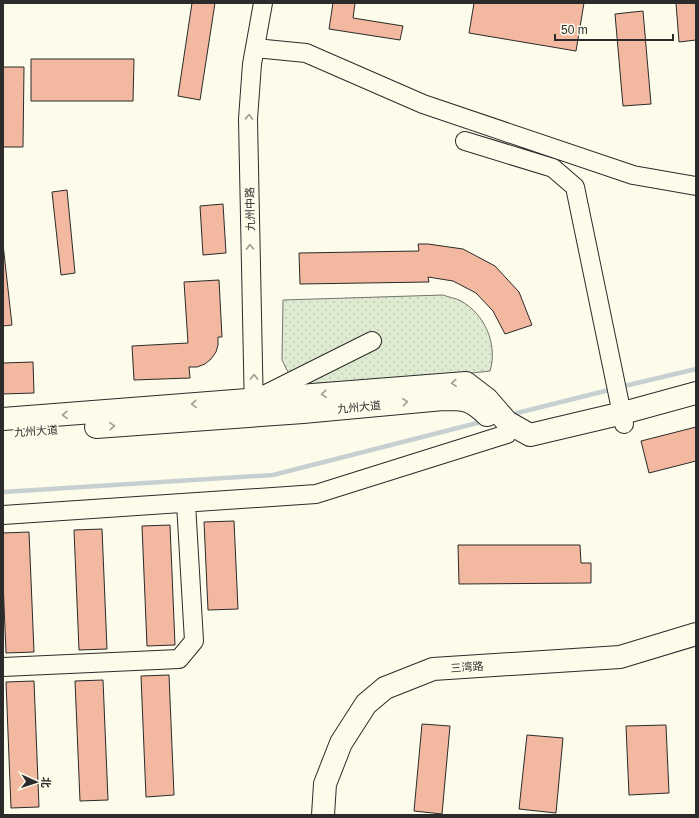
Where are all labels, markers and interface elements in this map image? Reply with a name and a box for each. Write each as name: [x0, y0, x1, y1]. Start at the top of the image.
scale bar: [555, 16, 673, 42]
text: 50 m: [561, 23, 588, 37]
one-way arrow: [244, 114, 253, 120]
street label: 九州中路: [244, 187, 256, 231]
one-way arrow: [246, 244, 255, 250]
one-way arrow: [249, 374, 258, 380]
one-way arrow: [451, 379, 457, 388]
one-way arrow: [321, 389, 327, 398]
one-way arrow: [402, 398, 408, 407]
street label: 九州大道: [337, 399, 381, 415]
one-way arrow: [191, 400, 198, 409]
one-way arrow: [62, 410, 68, 419]
one-way arrow: [109, 422, 115, 431]
street label: 九州大道: [14, 423, 58, 439]
street label: 三湾路: [450, 660, 484, 674]
north arrow: [16, 762, 56, 802]
text: 北: [40, 777, 52, 788]

